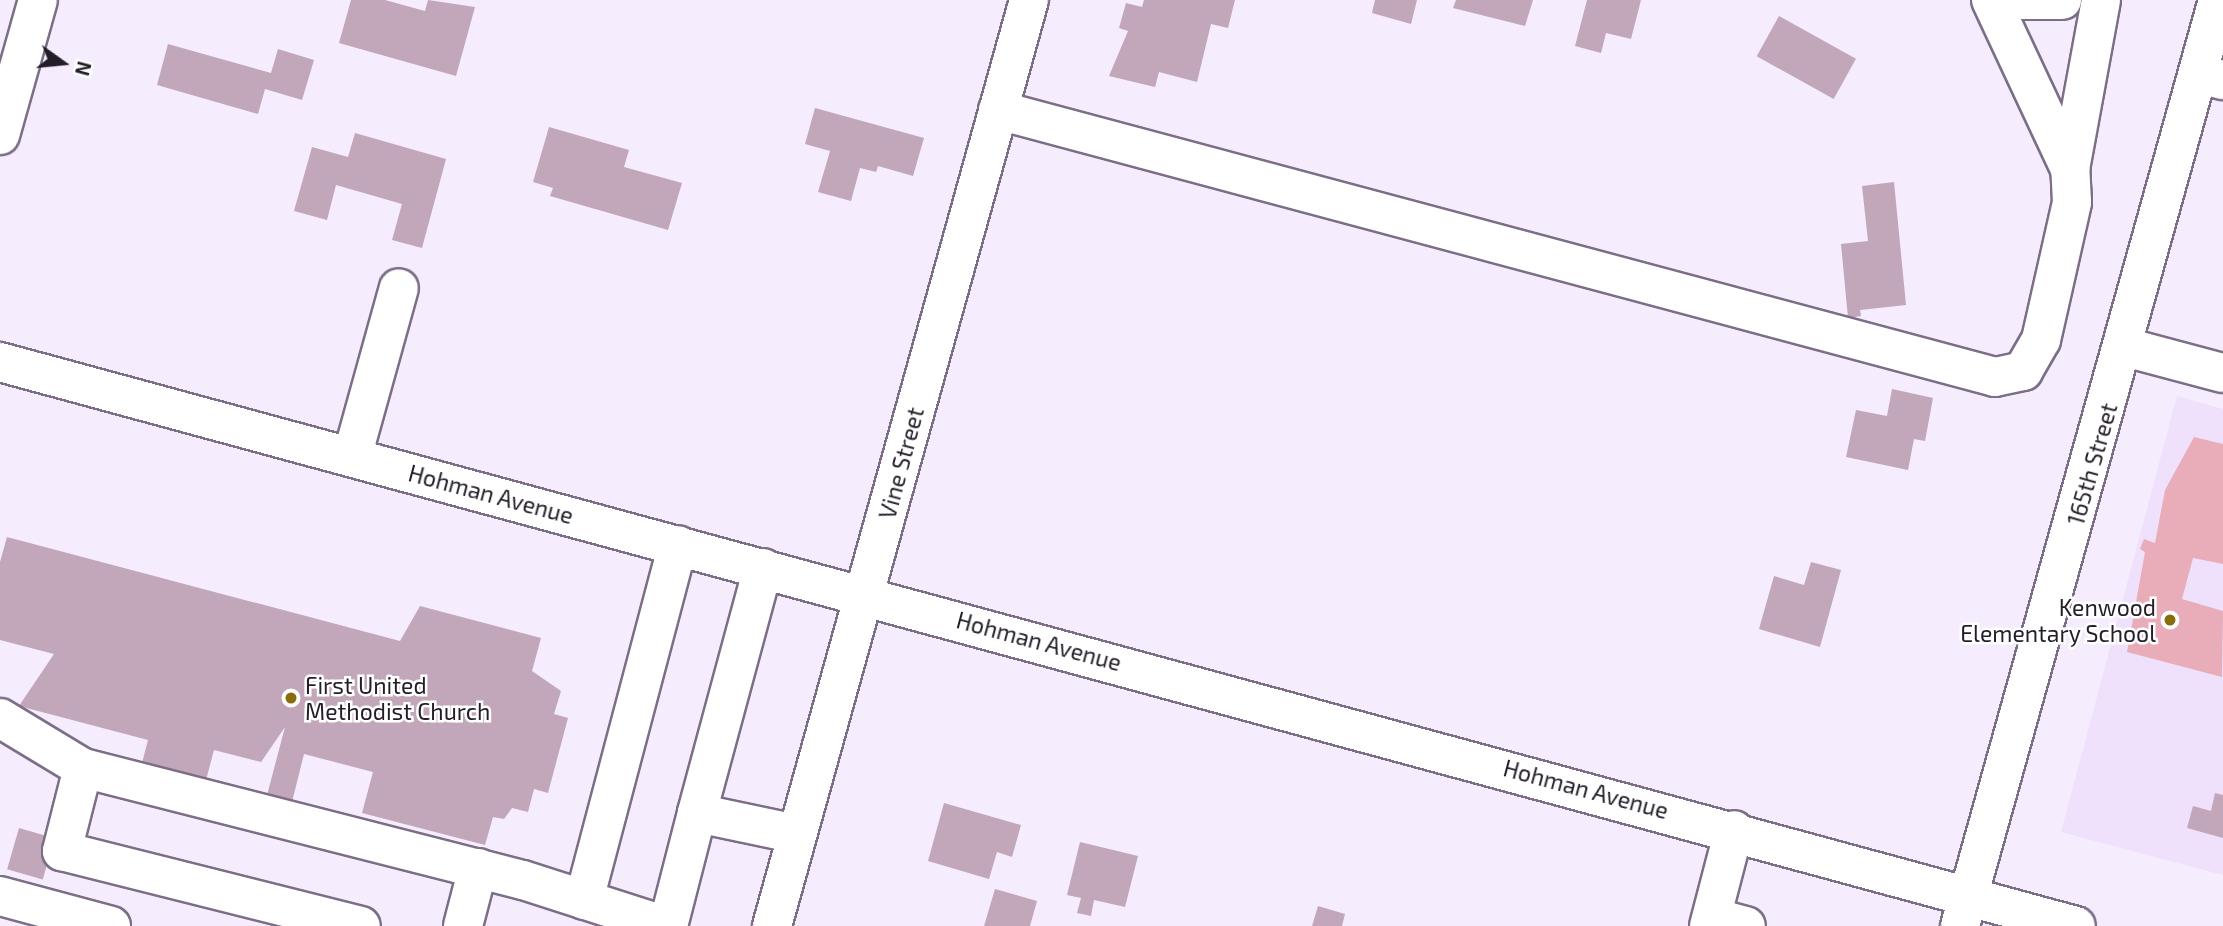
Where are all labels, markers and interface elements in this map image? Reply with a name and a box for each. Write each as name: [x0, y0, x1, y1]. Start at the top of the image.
north arrow: [28, 28, 98, 98]
text: N: [71, 59, 97, 78]
street label: 165th Street: [2061, 400, 2123, 528]
street label: Vine Street: [873, 404, 929, 522]
street label: Hohman Avenue: [405, 459, 577, 529]
place label: Kenwood Elementary School: [1960, 593, 2156, 647]
street label: Hohman Avenue: [953, 606, 1125, 676]
marker: Kenwood Elementary School: [2162, 612, 2178, 628]
place label: First United Methodist Church: [305, 671, 490, 725]
marker: First United Methodist Church: [283, 690, 299, 706]
street label: Hohman Avenue: [1500, 754, 1672, 824]

